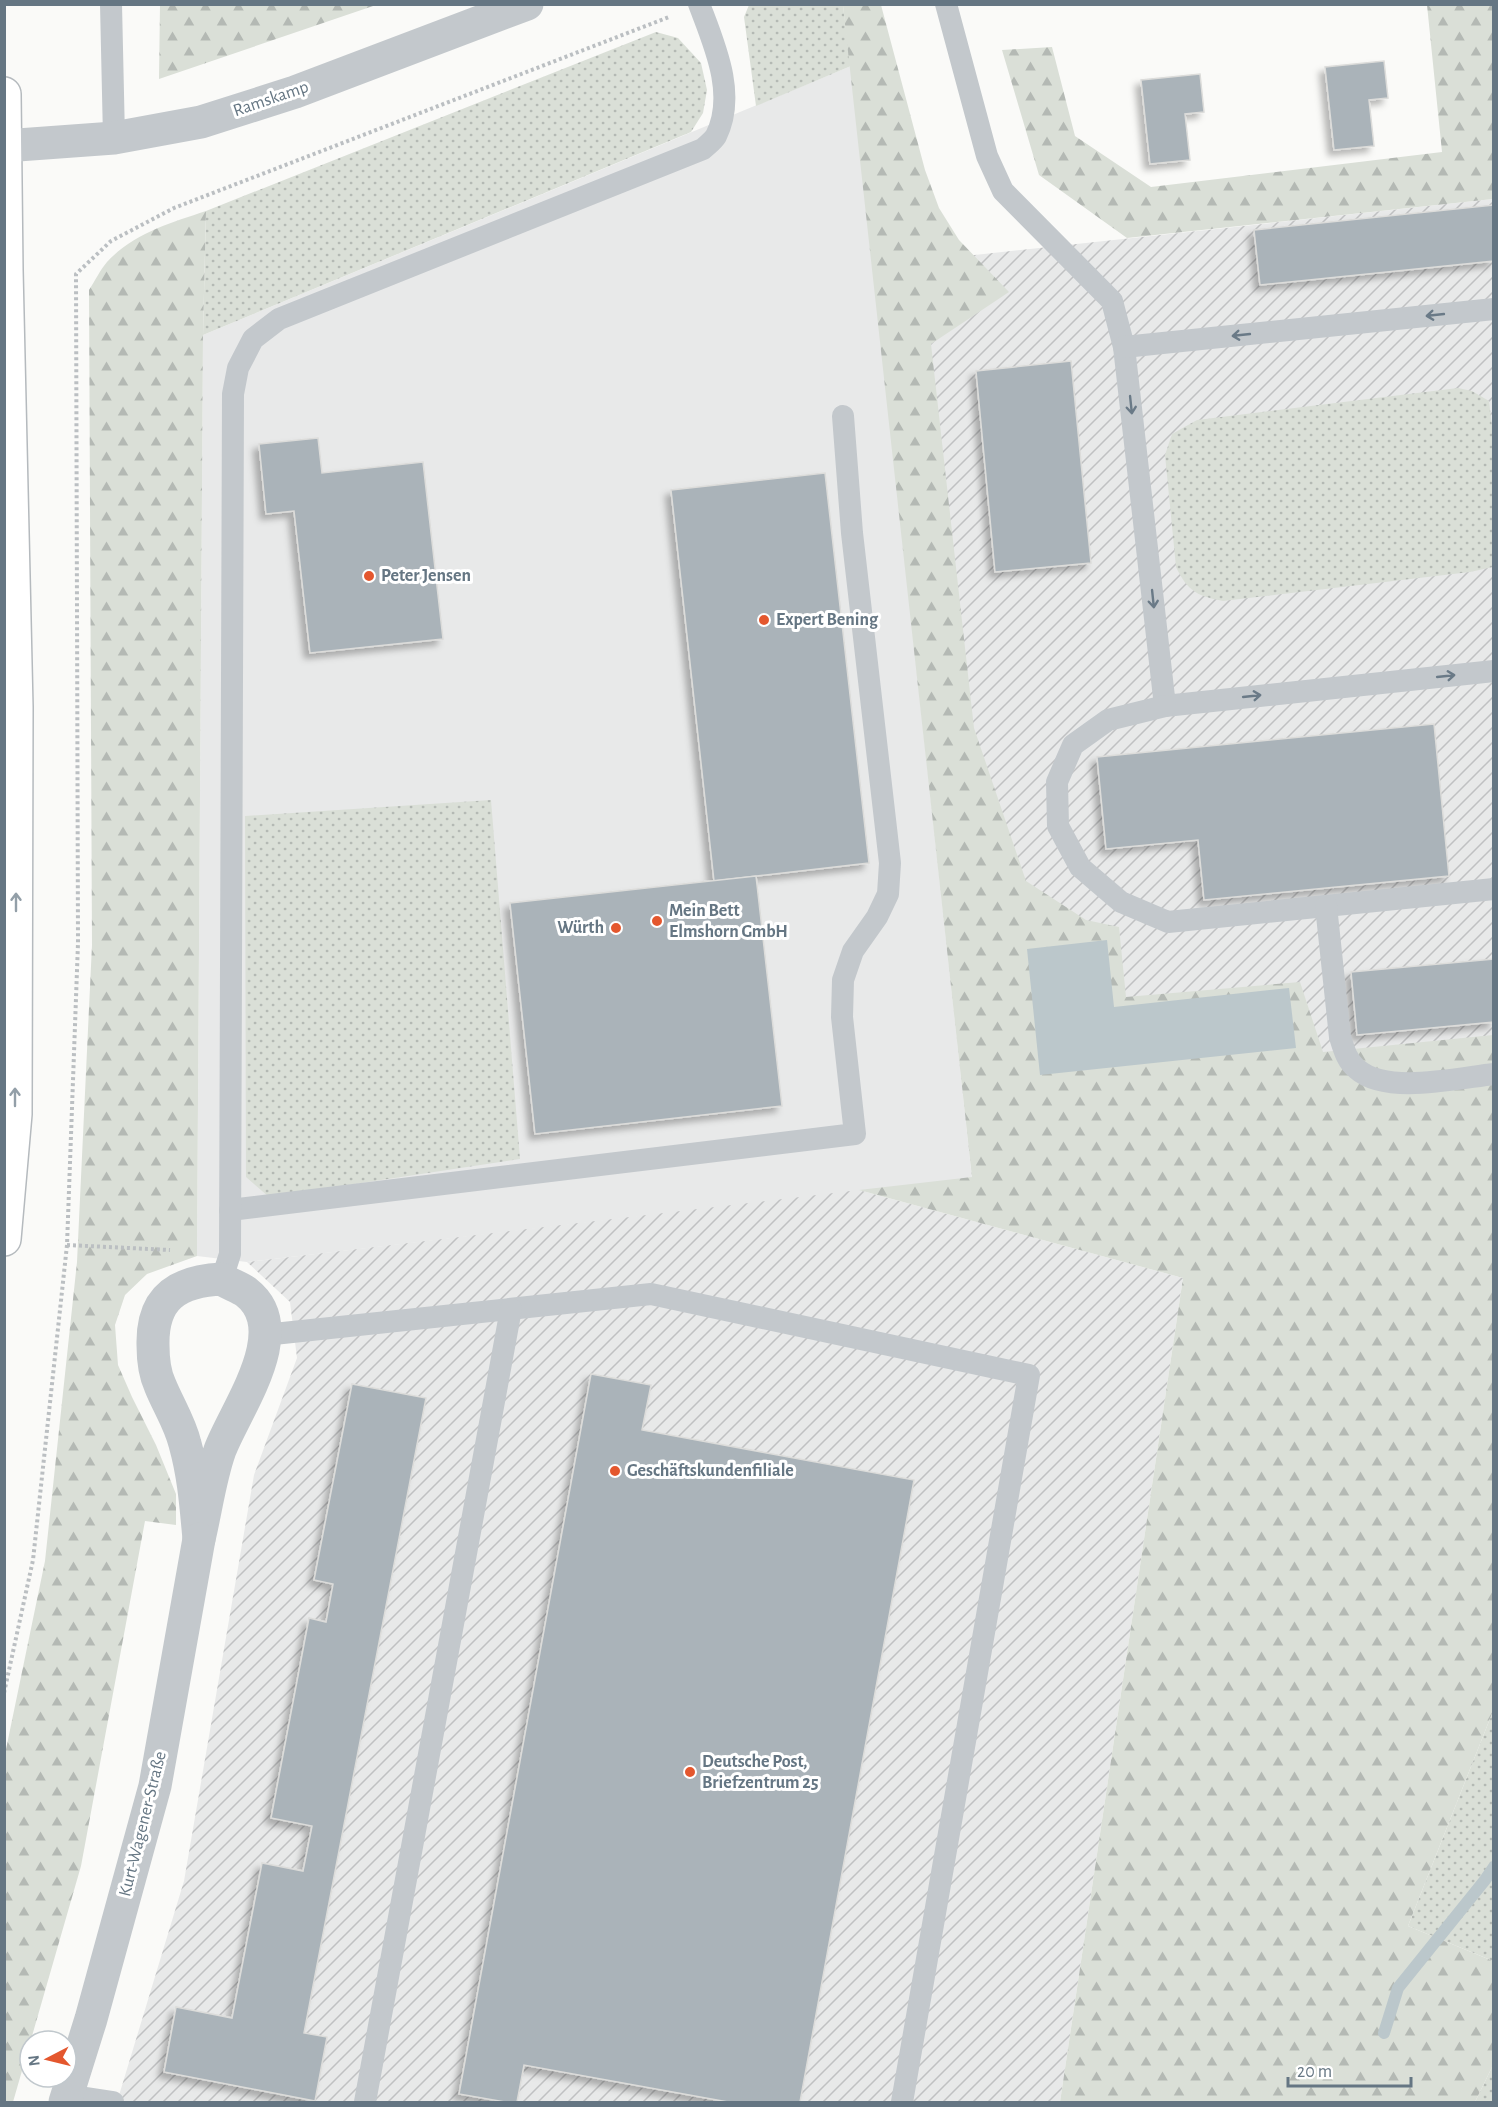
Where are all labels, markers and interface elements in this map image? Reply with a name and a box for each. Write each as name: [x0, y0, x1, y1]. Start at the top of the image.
street label: Ramskamp: [231, 78, 311, 120]
one-way arrow: [1426, 310, 1446, 321]
one-way arrow: [1232, 330, 1252, 341]
one-way arrow: [1126, 394, 1137, 414]
place label: Peter Jensen: [381, 567, 471, 585]
marker: Peter Jensen: [362, 569, 376, 583]
one-way arrow: [1148, 588, 1159, 608]
place label: Expert Bening: [776, 611, 879, 629]
marker: Expert Bening: [757, 613, 771, 627]
one-way arrow: [1435, 670, 1455, 681]
one-way arrow: [1242, 690, 1261, 701]
one-way arrow: [10, 892, 22, 912]
place label: Mein Bett Elmshorn GmbH: [669, 902, 788, 941]
marker: Mein Bett Elmshorn GmbH: [650, 914, 664, 928]
place label: Würth: [557, 919, 604, 937]
marker: Würth: [609, 921, 623, 935]
one-way arrow: [9, 1087, 21, 1107]
place label: Geschäftskundenfiliale: [627, 1462, 794, 1480]
marker: Geschäftskundenfiliale: [608, 1464, 622, 1478]
street label: Kurt-Wagener-Straße: [116, 1749, 170, 1899]
place label: Deutsche Post, Briefzentrum 25: [702, 1753, 819, 1792]
marker: Deutsche Post, Briefzentrum 25: [683, 1765, 697, 1779]
north arrow: [18, 2029, 78, 2089]
scale bar: [1288, 2050, 1411, 2088]
text: N: [25, 2054, 43, 2067]
text: 20 m: [1297, 2063, 1332, 2081]

